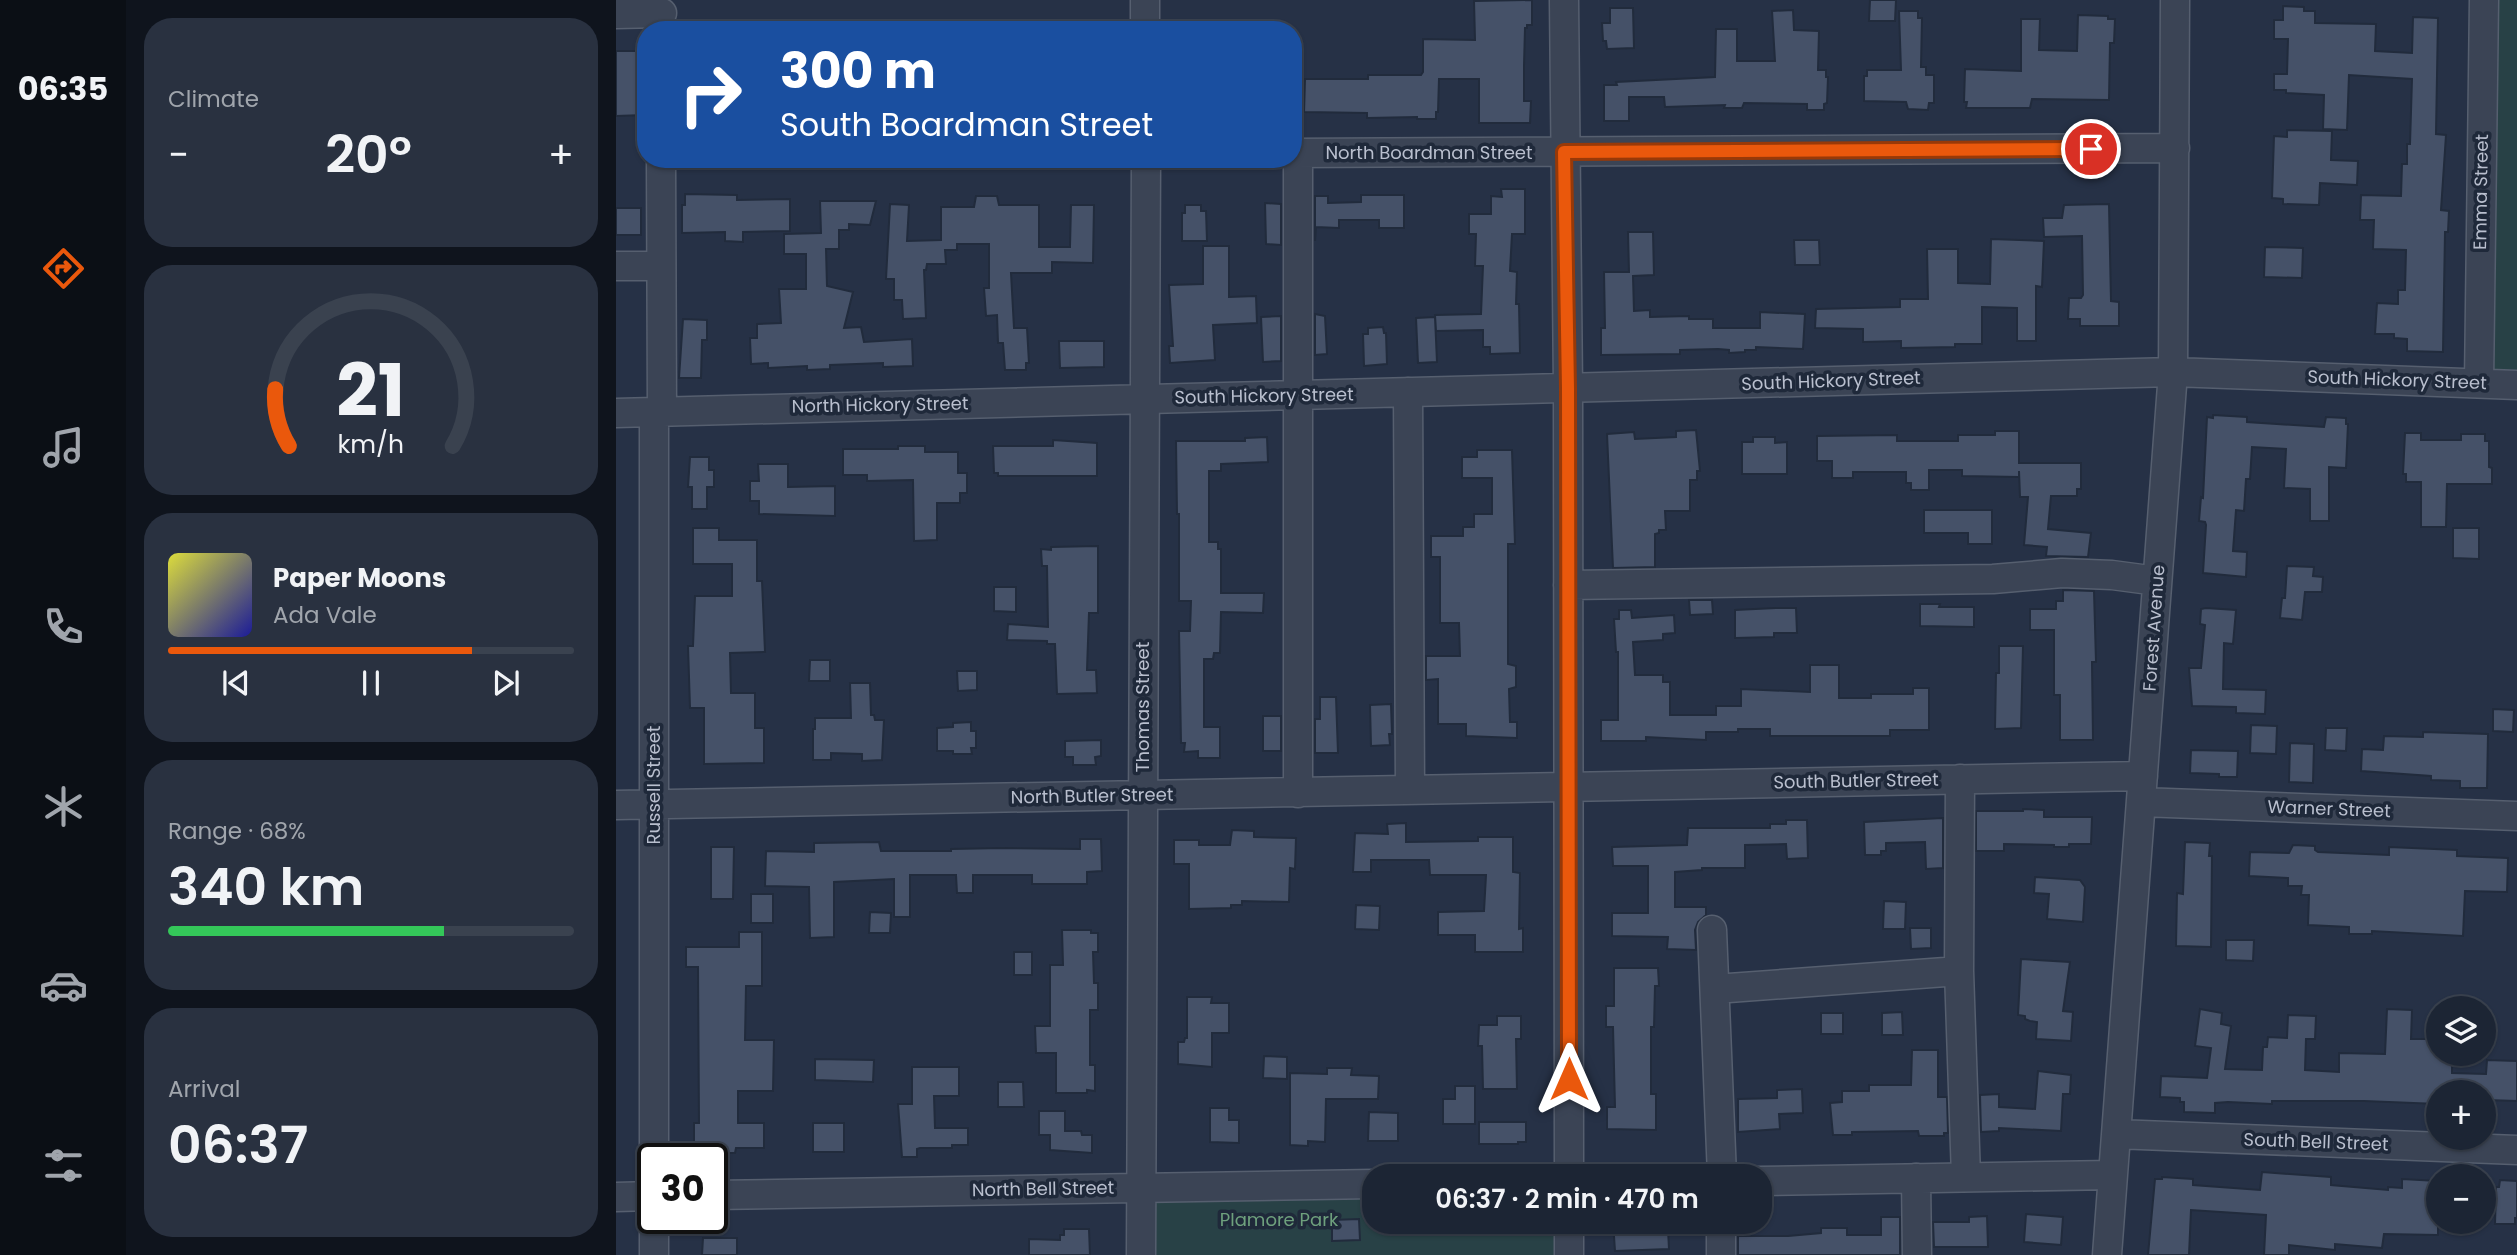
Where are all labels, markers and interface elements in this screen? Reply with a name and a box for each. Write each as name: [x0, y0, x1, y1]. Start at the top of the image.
text: 300 m: [780, 37, 936, 105]
icon: right: [665, 49, 756, 140]
text: 06:35: [18, 66, 108, 111]
text: Climate: [168, 83, 259, 115]
text: South Boardman Street: [780, 102, 1153, 147]
text: 20°: [325, 118, 412, 191]
pin: [2061, 119, 2121, 179]
text: −: [168, 128, 189, 181]
text: +: [548, 128, 574, 181]
icon: arrive: [2072, 130, 2110, 168]
street label: Emma Street: [2467, 134, 2494, 250]
street label: North Boardman Street: [1325, 140, 1533, 165]
icon: directions: [39, 244, 88, 293]
text: 21: [337, 341, 405, 442]
street label: South Hickory Street: [2307, 364, 2487, 395]
street label: South Hickory Street: [1741, 365, 1921, 396]
street label: South Hickory Street: [1174, 381, 1354, 410]
street label: North Hickory Street: [791, 390, 969, 419]
icon: music: [39, 423, 88, 472]
text: km/h: [338, 427, 404, 462]
text: Paper Moons: [273, 560, 446, 596]
street label: Forest Avenue: [2137, 564, 2170, 692]
text: Ada Vale: [273, 599, 377, 631]
icon: phone: [39, 602, 88, 651]
street label: Thomas Street: [1130, 642, 1155, 772]
icon: previous: [217, 664, 255, 702]
icon: pause: [352, 664, 390, 702]
icon: next: [487, 664, 525, 702]
street label: Russell Street: [641, 726, 666, 844]
street label: South Butler Street: [1773, 767, 1939, 794]
icon: climate: [39, 782, 88, 831]
street label: North Butler Street: [1010, 782, 1174, 809]
street label: Warner Street: [2267, 794, 2391, 823]
text: Range · 68%: [168, 815, 306, 847]
text: 340 km: [168, 850, 364, 923]
icon: car: [39, 961, 88, 1010]
map controls: [2426, 996, 2496, 1234]
button: layers: [2426, 996, 2496, 1066]
position arrow: [1532, 1042, 1606, 1116]
text: Arrival: [168, 1073, 240, 1105]
button: +: [2426, 1080, 2496, 1150]
text: 06:37: [168, 1108, 308, 1181]
street label: South Bell Street: [2243, 1126, 2389, 1157]
icon: filters: [39, 1141, 88, 1190]
speed limit sign: 30: [637, 1143, 728, 1234]
button: −: [2426, 1164, 2496, 1234]
street label: North Bell Street: [972, 1175, 1114, 1202]
text: 06:37 · 2 min · 470 m: [1435, 1181, 1699, 1217]
park label: Plamore Park: [1220, 1207, 1339, 1232]

